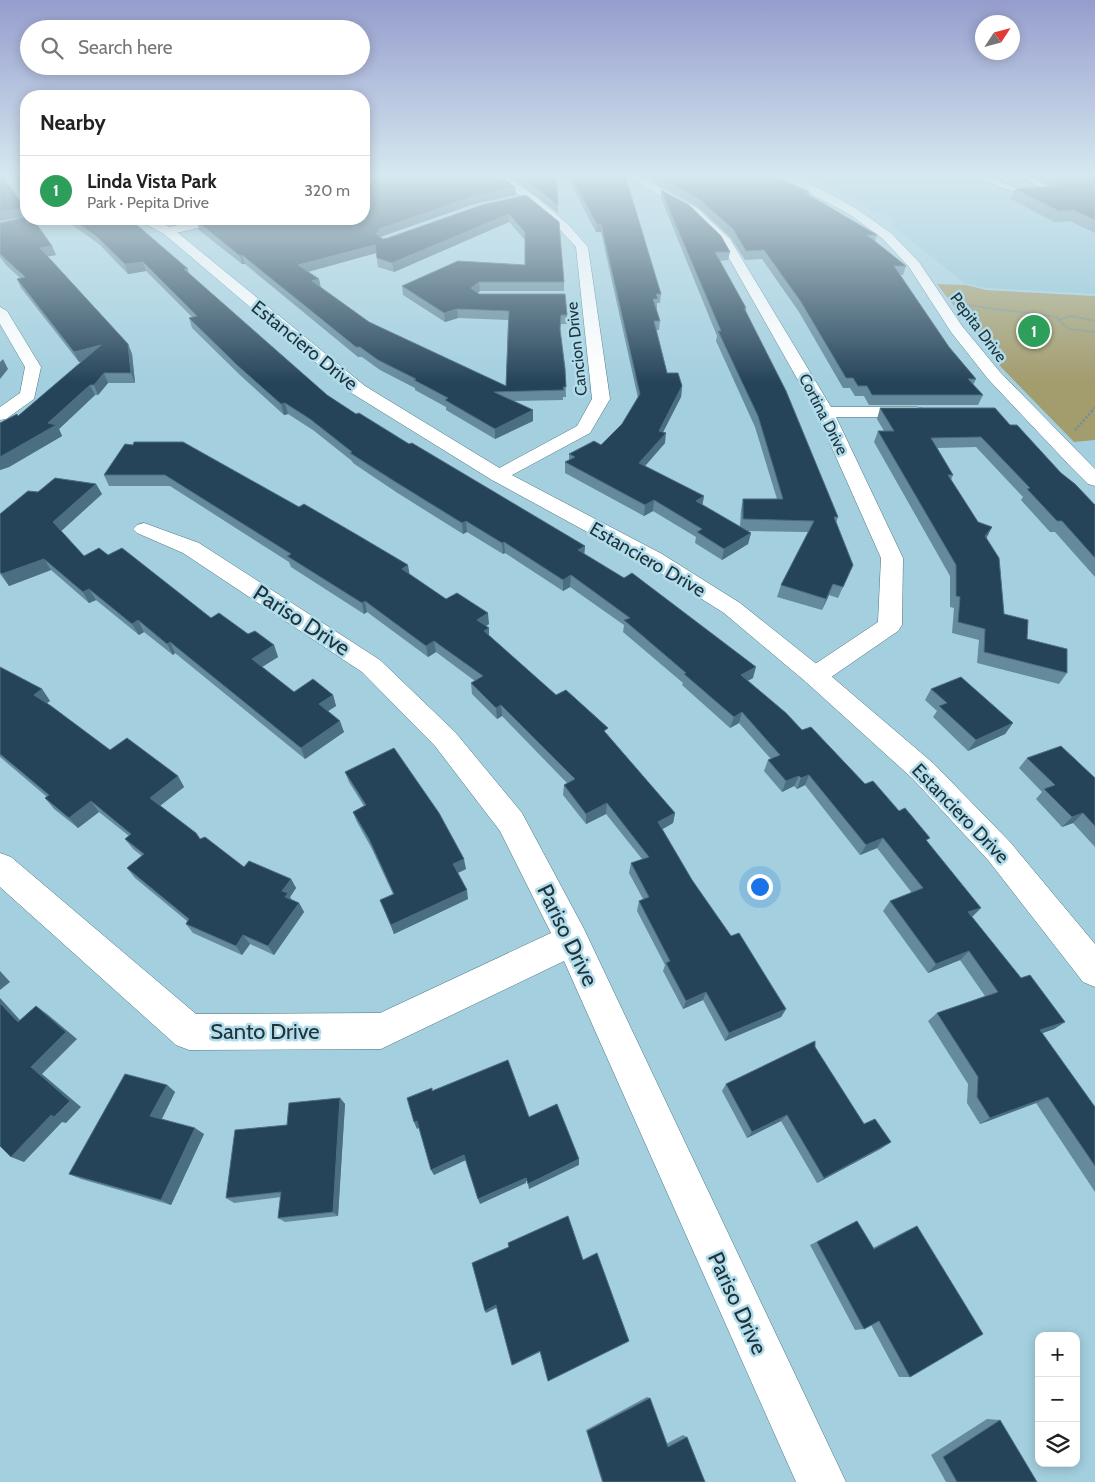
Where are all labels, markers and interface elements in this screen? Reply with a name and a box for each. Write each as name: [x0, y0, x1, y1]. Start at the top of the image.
north arrow: [975, 15, 1020, 60]
search box: [20, 20, 370, 75]
icon: search: [38, 34, 66, 62]
text: Search here: [78, 36, 172, 59]
text: Nearby: [40, 110, 106, 135]
text: Linda Vista Park: [87, 170, 217, 193]
text: 1: [53, 181, 59, 200]
text: 320 m: [304, 181, 350, 200]
text: Park · Pepita Drive: [87, 193, 209, 212]
street label: Pepita Drive: [946, 289, 1011, 366]
street label: Estanciero Drive: [247, 296, 363, 395]
street label: Cancion Drive: [562, 301, 591, 397]
pin: 1: [1018, 312, 1050, 350]
street label: Cortina Drive: [795, 371, 852, 458]
street label: Estanciero Drive: [586, 517, 710, 602]
street label: Pariso Drive: [248, 579, 355, 662]
street label: Estanciero Drive: [907, 759, 1014, 868]
your location: [747, 874, 773, 900]
street label: Pariso Drive: [531, 880, 604, 991]
street label: Santo Drive: [210, 1018, 320, 1045]
street label: Pariso Drive: [702, 1248, 773, 1359]
map controls: [1035, 1332, 1080, 1467]
button: +: [1035, 1332, 1080, 1377]
button: −: [1035, 1377, 1080, 1422]
button: layers: [1035, 1422, 1080, 1467]

